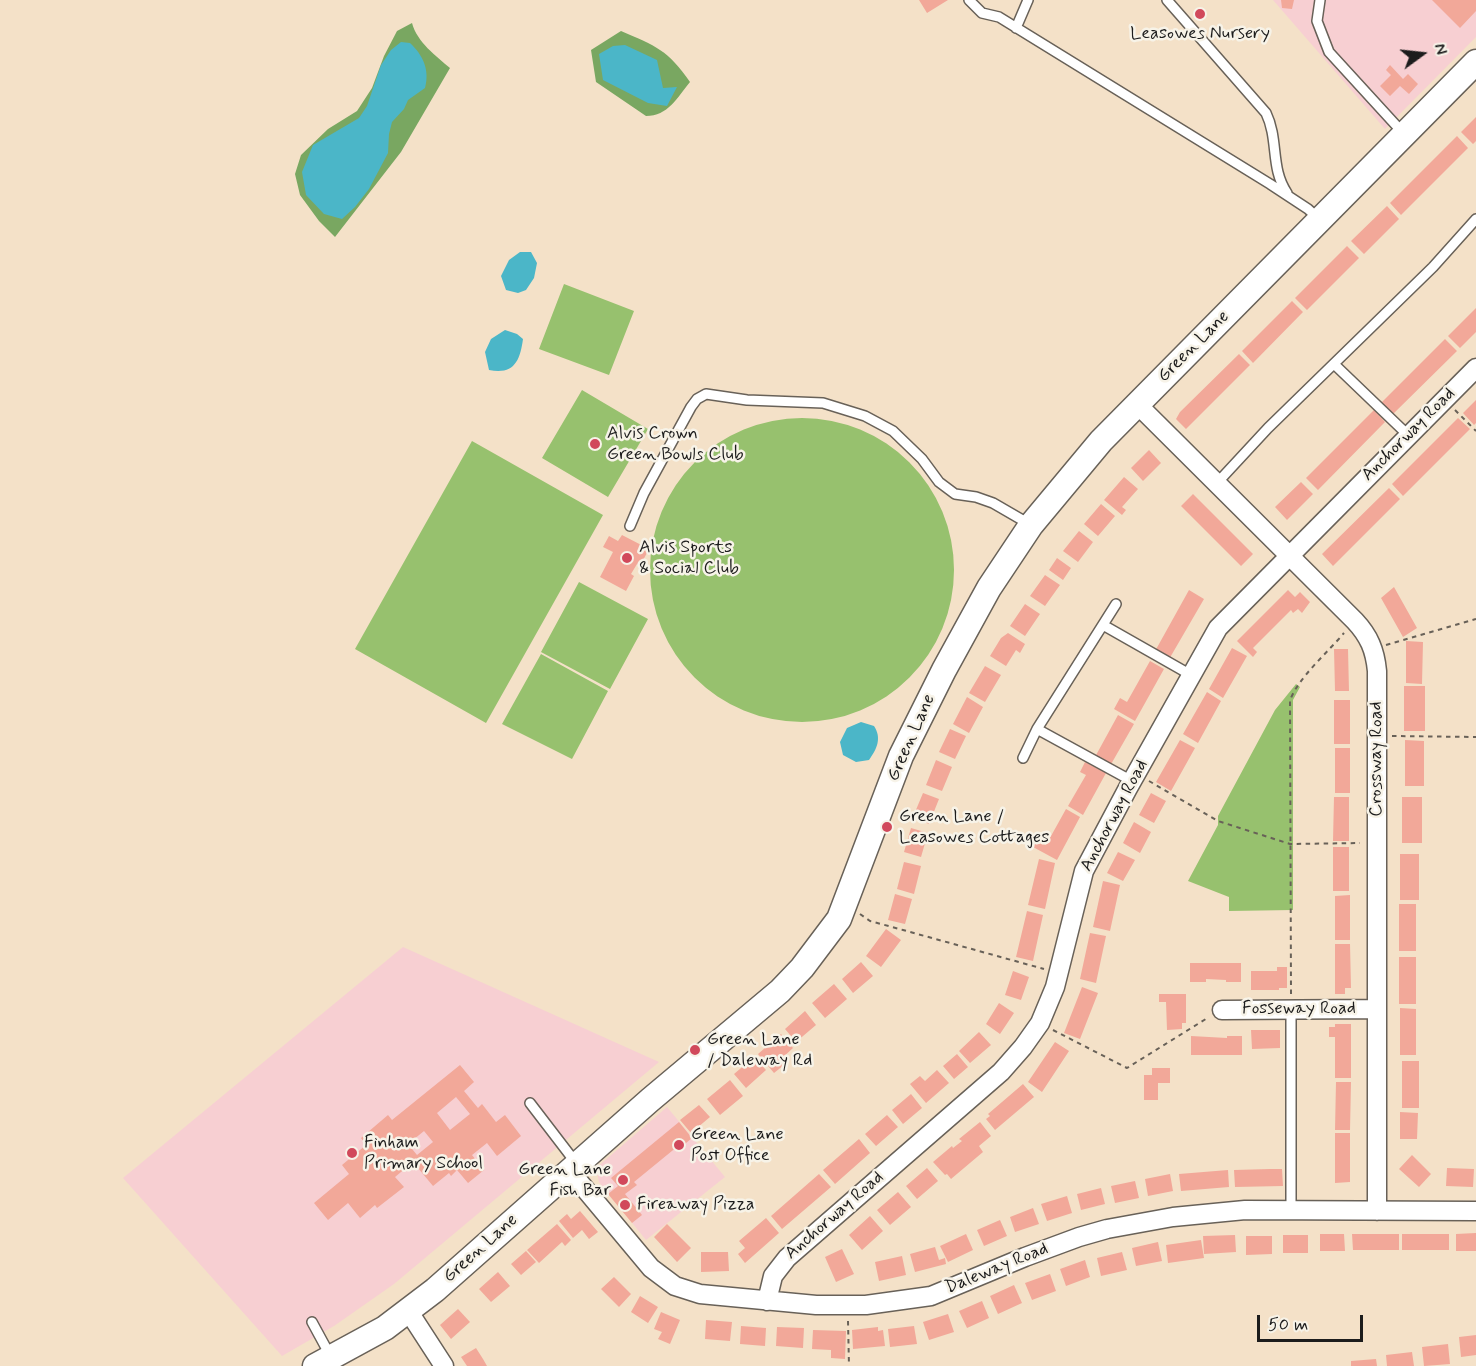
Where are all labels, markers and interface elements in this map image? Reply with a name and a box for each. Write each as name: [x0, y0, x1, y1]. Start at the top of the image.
marker: Leasowes Nursery: [1193, 7, 1207, 21]
place label: Leasowes Nursery: [1130, 23, 1270, 45]
north arrow: [1392, 24, 1452, 84]
text: N: [1428, 41, 1451, 57]
street label: Green Lane: [1154, 307, 1234, 387]
street label: Anchorway Road: [1358, 384, 1460, 486]
place label: Alvis Crown Green Bowls Club: [607, 423, 744, 466]
marker: Alvis Crown Green Bowls Club: [588, 437, 602, 451]
place label: Alvis Sports & Social Club: [639, 537, 739, 580]
marker: Alvis Sports & Social Club: [620, 551, 634, 565]
street label: Green Lane: [883, 691, 941, 785]
street label: Crossway Road: [1366, 701, 1388, 817]
street label: Anchorway Road: [1076, 756, 1154, 876]
place label: Green Lane / Leasowes Cottages: [899, 806, 1049, 848]
marker: Green Lane / Leasowes Cottages: [880, 820, 894, 834]
street label: Fosseway Road: [1242, 998, 1356, 1020]
place label: Green Lane / Daleway Rd: [707, 1029, 812, 1072]
marker: Green Lane / Daleway Rd: [688, 1043, 702, 1057]
place label: Green Lane Post Office: [691, 1124, 784, 1166]
place label: Finham Primary School: [364, 1132, 483, 1174]
marker: Green Lane Post Office: [672, 1138, 686, 1152]
marker: Finham Primary School: [345, 1146, 359, 1160]
place label: Green Lane Fish Bar: [518, 1159, 611, 1202]
street label: Anchorway Road: [781, 1167, 889, 1265]
marker: Green Lane Fish Bar: [616, 1173, 630, 1187]
place label: Fireaway Pizza: [637, 1194, 755, 1216]
marker: Fireaway Pizza: [618, 1198, 632, 1212]
street label: Green Lane: [439, 1210, 523, 1288]
street label: Daleway Road: [942, 1239, 1052, 1299]
scale bar: [1260, 1303, 1366, 1341]
text: 50 m: [1268, 1313, 1308, 1337]

